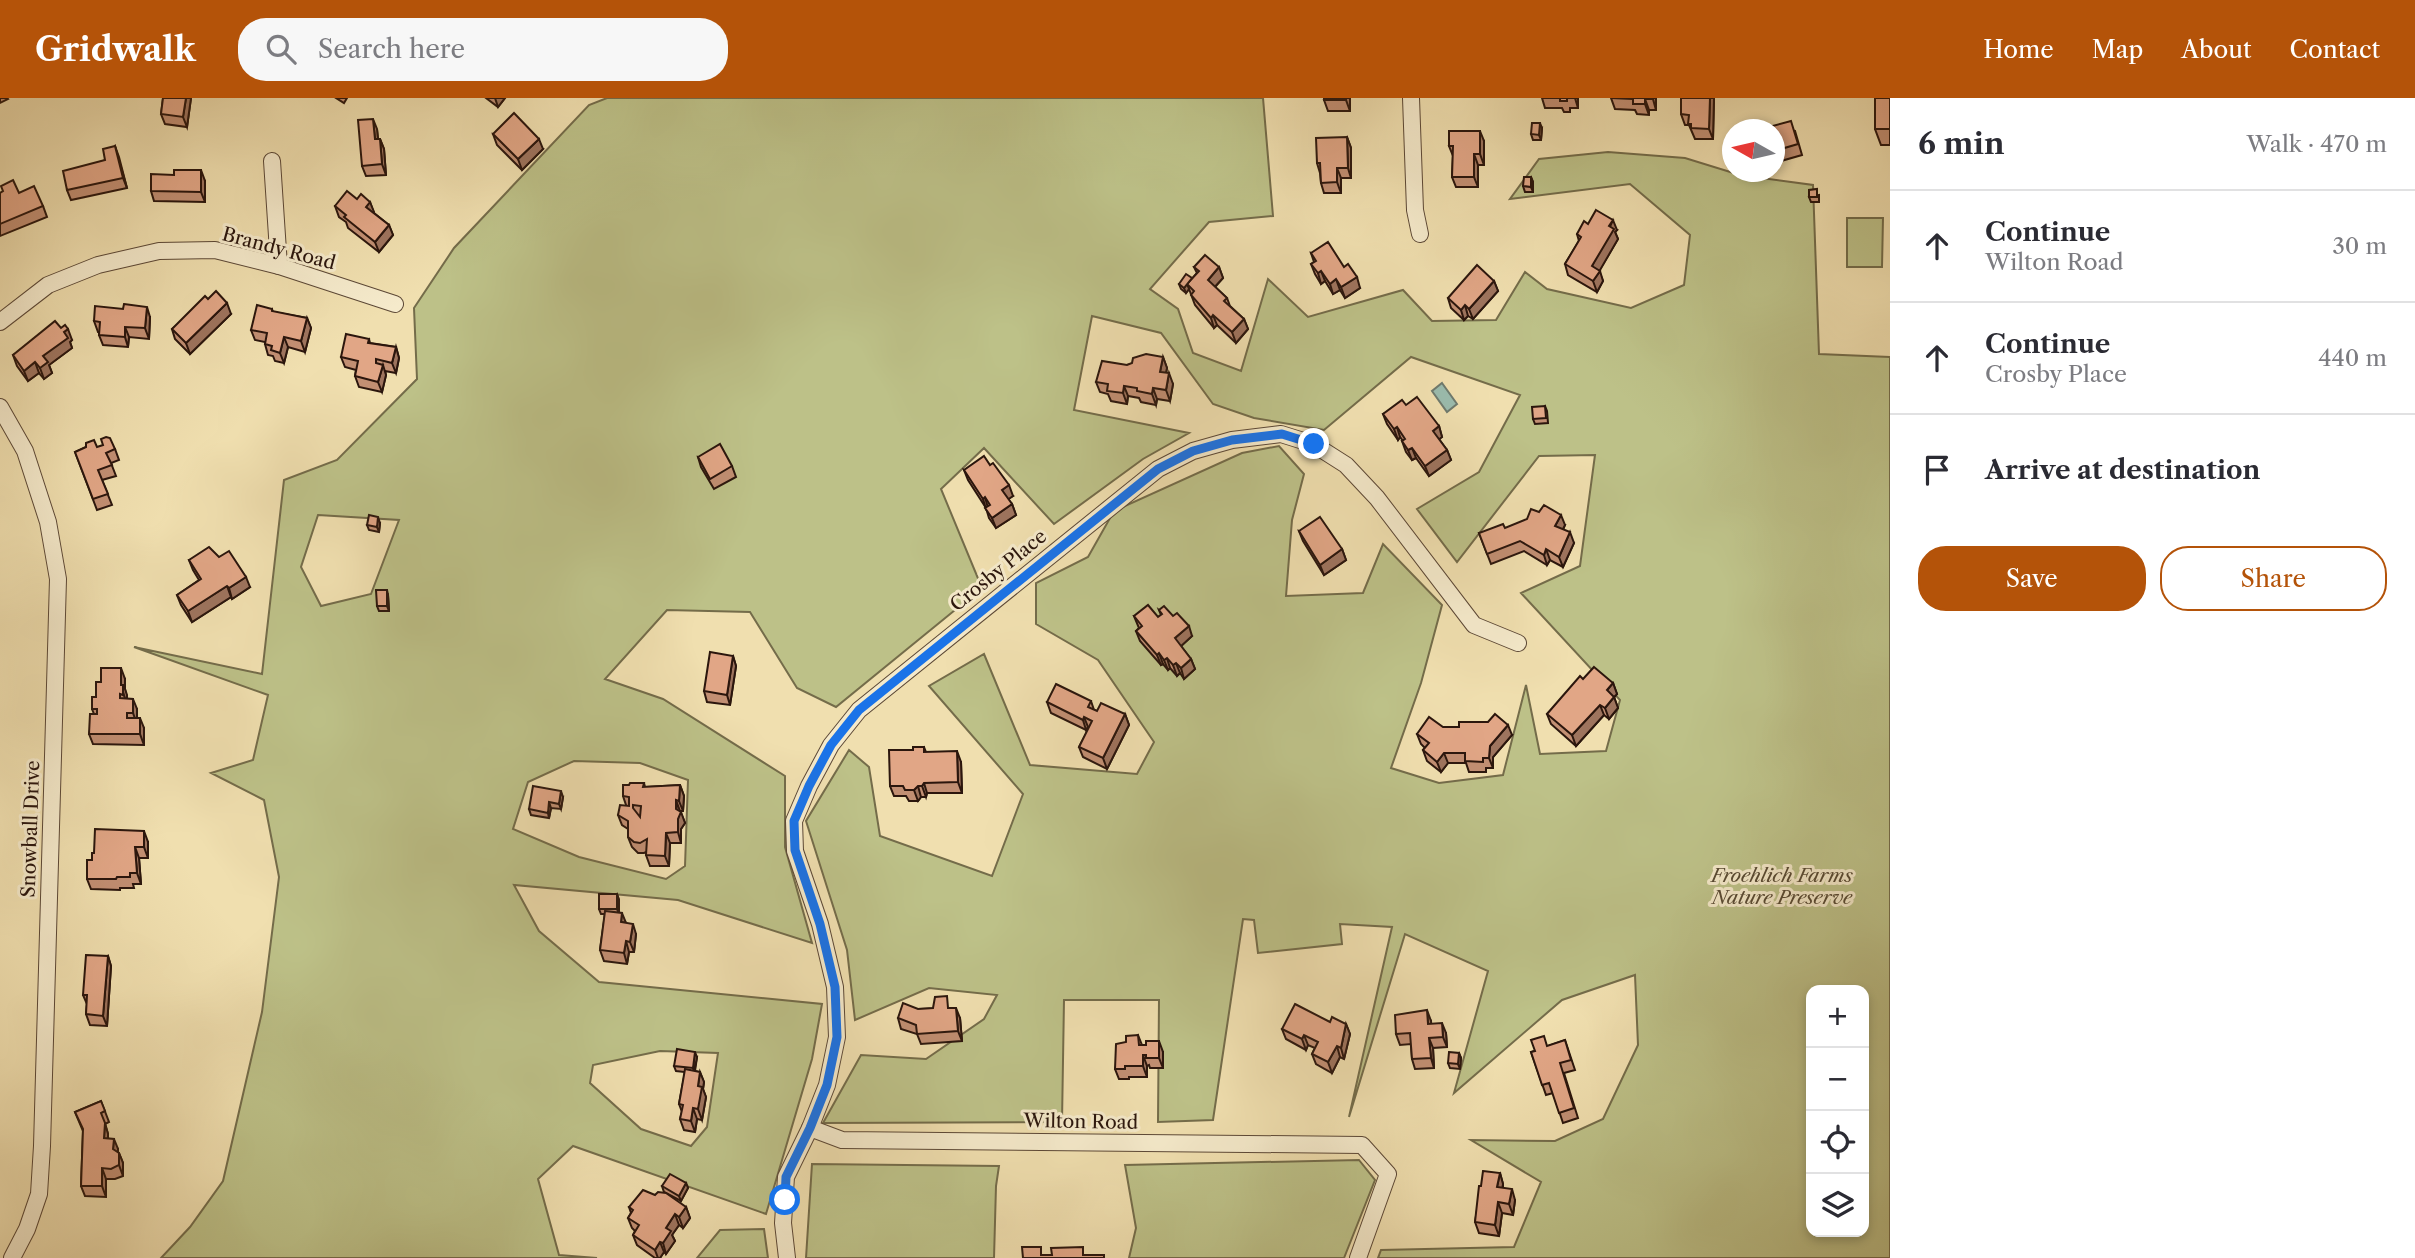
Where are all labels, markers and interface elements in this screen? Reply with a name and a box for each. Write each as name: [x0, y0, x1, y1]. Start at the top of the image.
search box: [238, 18, 728, 81]
text: Gridwalk: [35, 29, 196, 70]
icon: search: [262, 30, 300, 68]
text: Search here: [318, 33, 465, 65]
text: Home: [1983, 35, 2054, 64]
text: Map: [2092, 35, 2143, 64]
text: About: [2181, 35, 2252, 64]
text: Contact: [2290, 35, 2380, 64]
north arrow: [1722, 119, 1785, 182]
text: 6 min: [1918, 125, 2005, 162]
text: Walk · 470 m: [2247, 130, 2387, 158]
text: Continue: [1985, 216, 2110, 248]
street label: Brandy Road: [220, 222, 339, 275]
icon: ahead: [1918, 227, 1956, 265]
text: 30 m: [2332, 232, 2387, 260]
text: Wilton Road: [1985, 248, 2124, 276]
text: Continue: [1985, 328, 2110, 360]
icon: ahead: [1918, 339, 1956, 377]
text: 440 m: [2318, 344, 2387, 372]
text: Crosby Place: [1985, 360, 2127, 388]
route end: [1298, 428, 1329, 459]
icon: arrive: [1918, 451, 1956, 489]
text: Arrive at destination: [1985, 454, 2260, 486]
street label: Crosby Place: [946, 525, 1051, 616]
button: Save: [1918, 546, 2146, 611]
button: Share: [2160, 546, 2387, 611]
street label: Snowball Drive: [17, 760, 44, 898]
park label: Froehlich Farms Nature Preserve: [1709, 864, 1853, 909]
map controls: [1806, 985, 1869, 1237]
button: +: [1806, 985, 1869, 1048]
button: −: [1806, 1048, 1869, 1111]
street label: Wilton Road: [1023, 1109, 1139, 1134]
button: locate: [1806, 1111, 1869, 1174]
button: layers: [1806, 1174, 1869, 1237]
route start: [769, 1184, 800, 1215]

